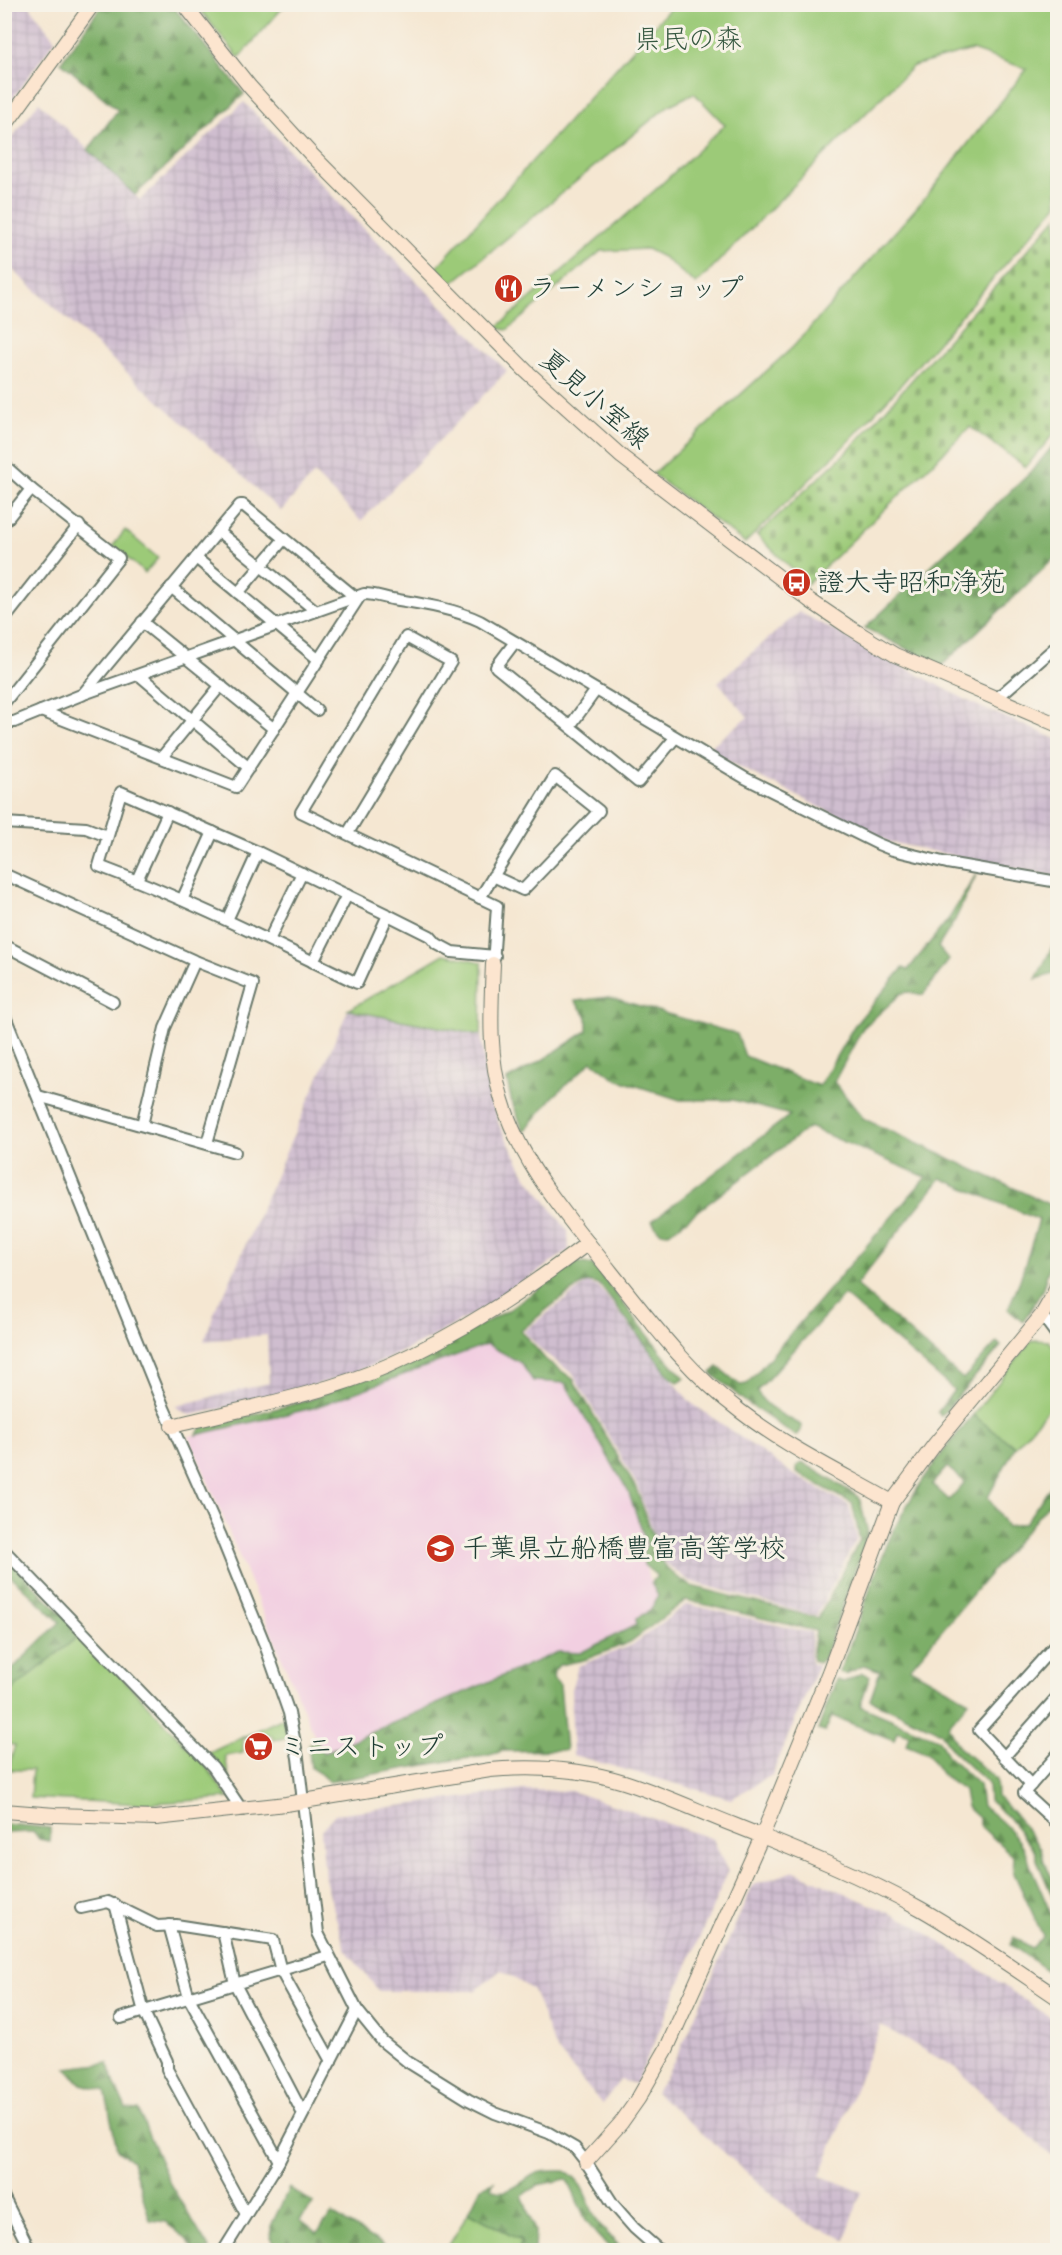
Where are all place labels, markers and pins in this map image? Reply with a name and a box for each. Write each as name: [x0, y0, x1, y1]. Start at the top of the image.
place label: ラーメンショップ: [529, 271, 744, 310]
restaurant icon: ラーメンショップ: [492, 272, 524, 304]
place label: 證大寺昭和浄苑: [817, 565, 1006, 604]
bus stop icon: 證大寺昭和浄苑: [780, 566, 812, 598]
place label: 千葉県立船橋豊富高等学校: [462, 1531, 786, 1570]
school or university icon: 千葉県立船橋豊富高等学校: [425, 1532, 457, 1564]
place label: ミニストップ: [279, 1729, 444, 1768]
supermarket icon: ミニストップ: [242, 1730, 274, 1762]

